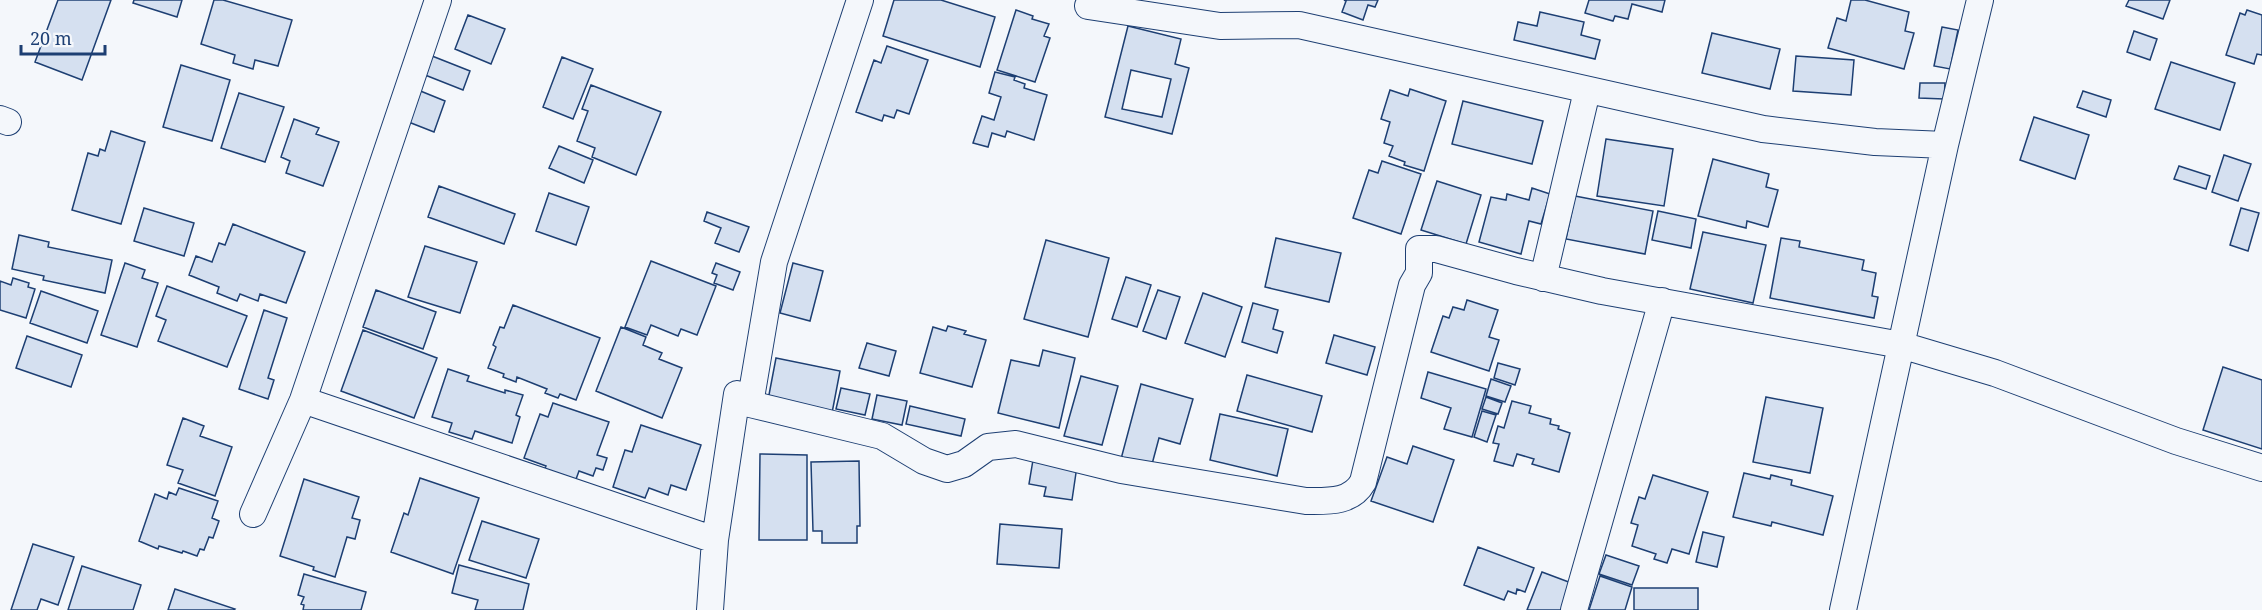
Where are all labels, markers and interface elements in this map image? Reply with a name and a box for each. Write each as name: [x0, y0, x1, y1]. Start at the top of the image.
scale bar: [21, 18, 105, 56]
text: 20 m: [30, 26, 72, 50]

